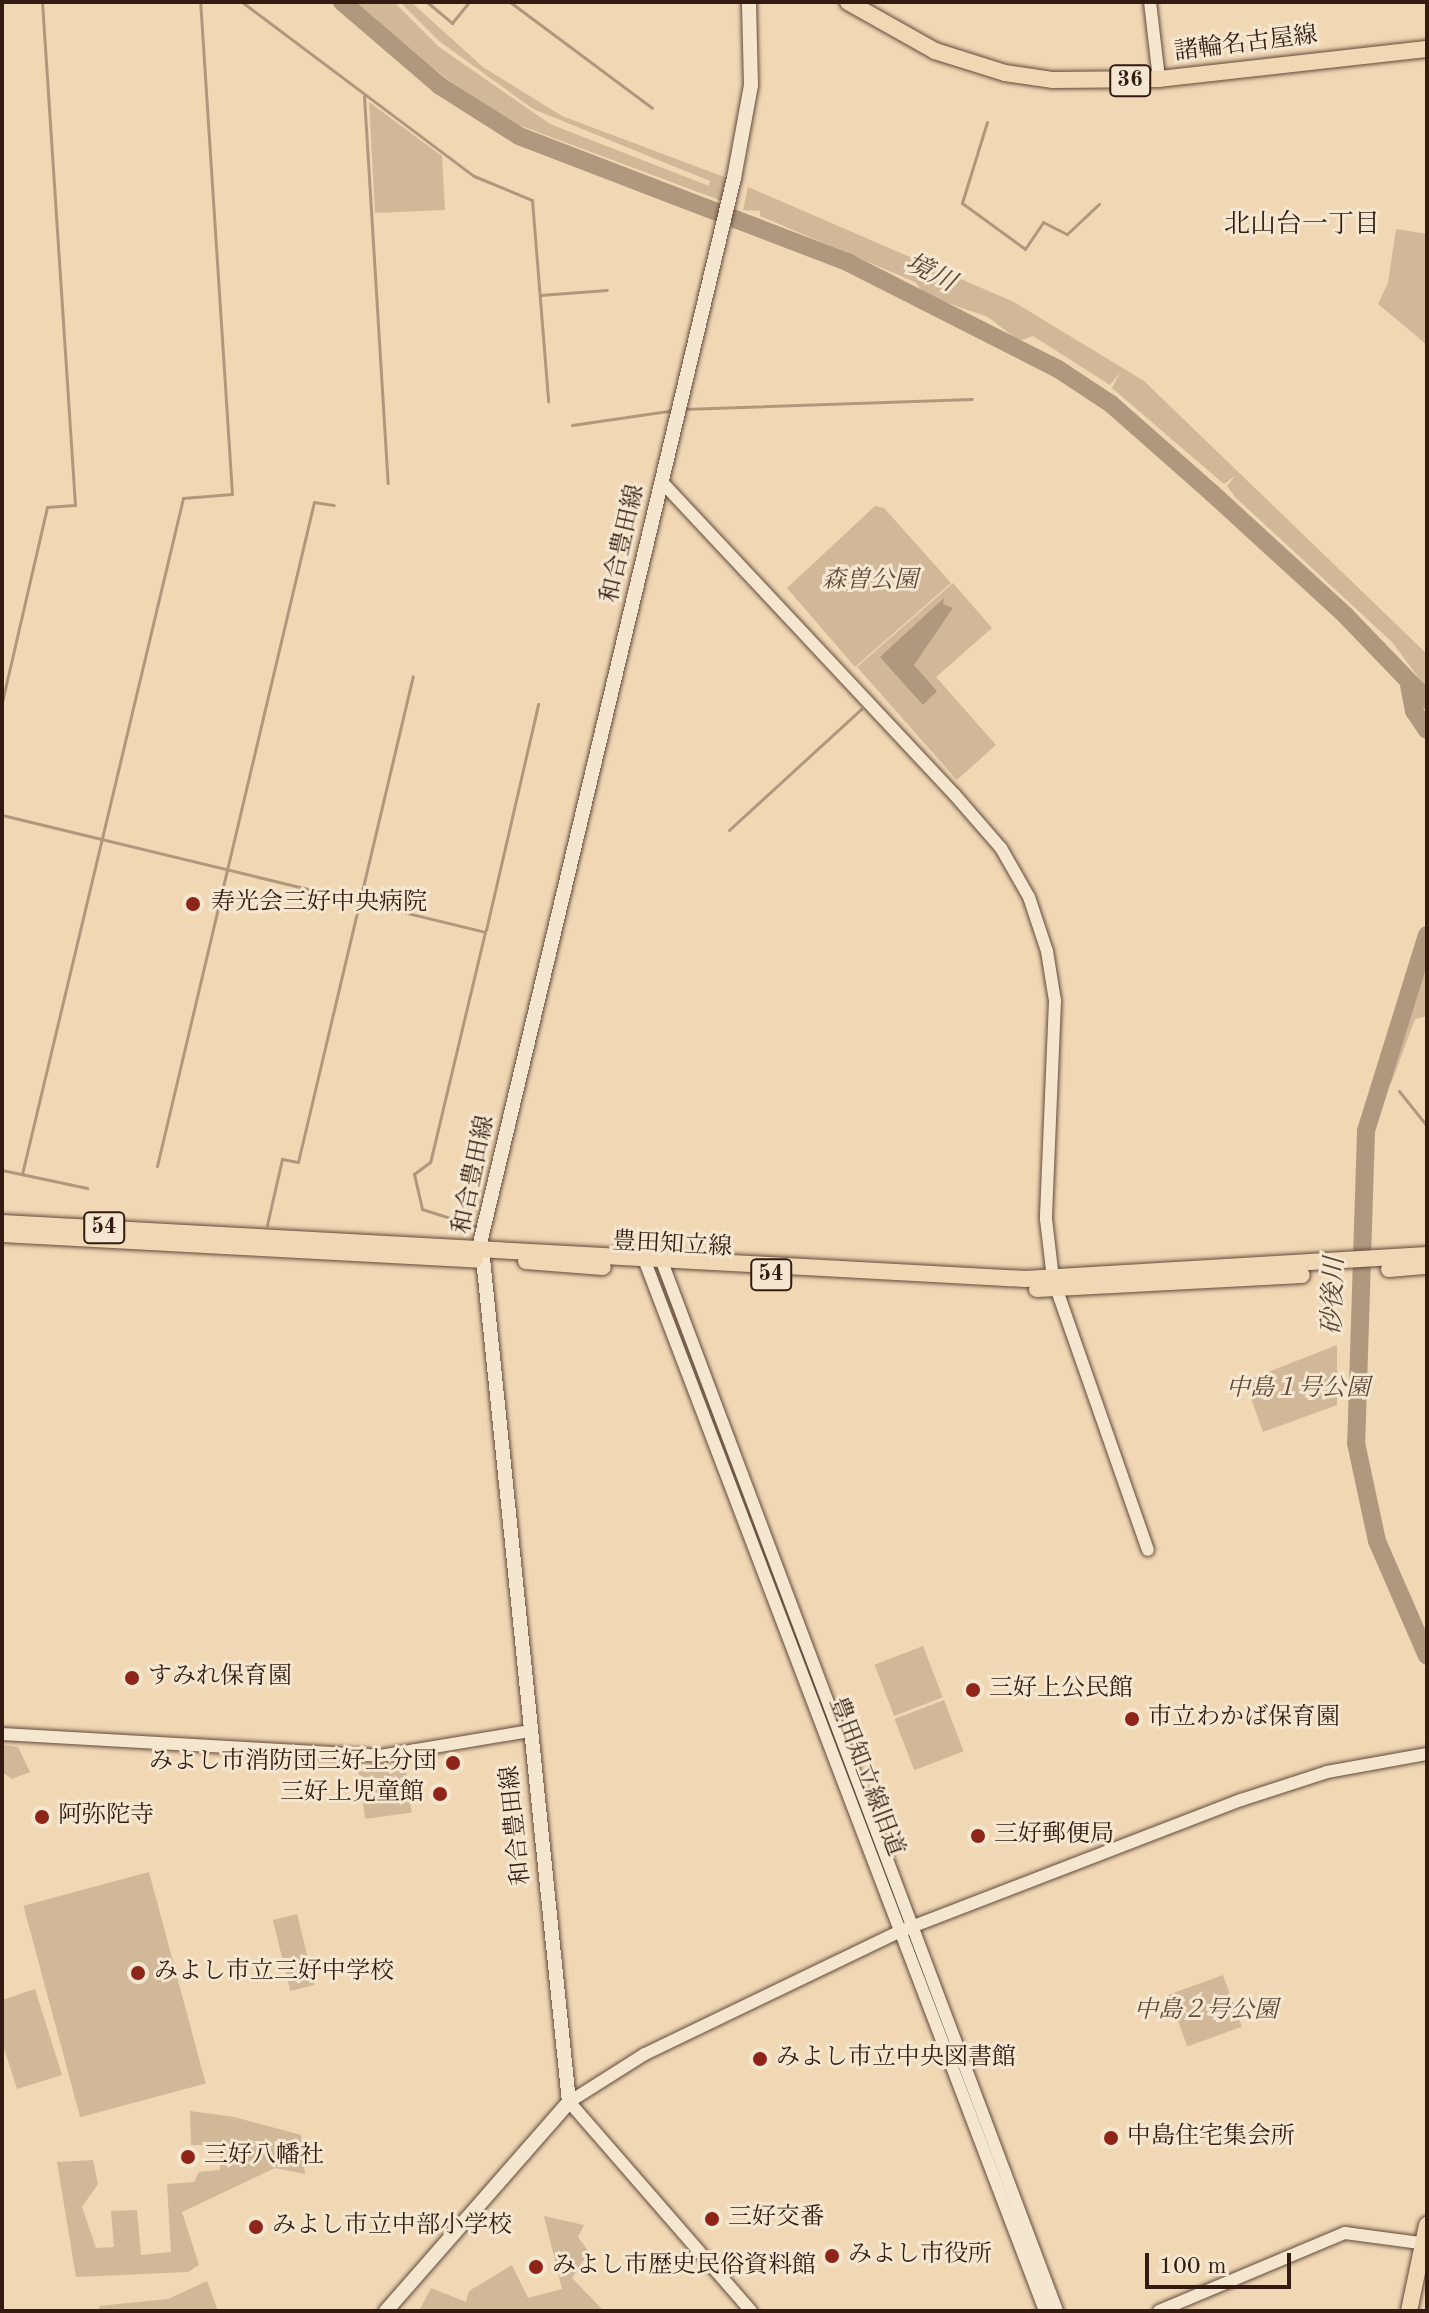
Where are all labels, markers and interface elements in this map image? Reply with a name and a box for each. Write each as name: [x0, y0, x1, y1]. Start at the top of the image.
street label: 諸輪名古屋線: [1173, 22, 1319, 68]
road number: 36: [1108, 63, 1152, 99]
district label: 北山台一丁目: [1224, 210, 1380, 242]
water label: 境川: [900, 248, 960, 300]
street label: 和合豊田線: [596, 482, 652, 606]
park label: 森曽公園: [822, 568, 918, 596]
place label: 寿光会三好中央病院: [211, 890, 427, 918]
marker: 寿光会三好中央病院: [182, 893, 204, 915]
street label: 和合豊田線: [448, 1113, 502, 1237]
road number: 54: [82, 1210, 126, 1246]
street label: 豊田知立線: [611, 1228, 733, 1264]
water label: 砂後川: [1318, 1256, 1352, 1336]
road number: 54: [749, 1257, 793, 1293]
park label: 中島１号公園: [1226, 1376, 1370, 1404]
place label: すみれ保育園: [148, 1664, 292, 1692]
marker: すみれ保育園: [123, 1669, 141, 1687]
place label: 三好上公民館: [989, 1676, 1133, 1704]
marker: 三好上公民館: [964, 1681, 982, 1699]
street label: 豊田知立線旧道: [821, 1693, 909, 1861]
place label: 市立わかば保育園: [1148, 1705, 1340, 1733]
marker: 市立わかば保育園: [1123, 1710, 1141, 1728]
place label: みよし市消防団三好上分団: [149, 1749, 437, 1777]
marker: みよし市消防団三好上分団: [444, 1754, 462, 1772]
street label: 和合豊田線: [496, 1764, 538, 1886]
place label: 三好上児童館: [280, 1780, 424, 1808]
marker: 三好上児童館: [431, 1785, 449, 1803]
place label: 阿弥陀寺: [58, 1803, 154, 1831]
marker: 阿弥陀寺: [33, 1808, 51, 1826]
place label: 三好郵便局: [994, 1822, 1114, 1850]
marker: 三好郵便局: [969, 1827, 987, 1845]
place label: みよし市立三好中学校: [154, 1959, 394, 1987]
marker: みよし市立三好中学校: [129, 1964, 147, 1982]
park label: 中島２号公園: [1134, 1998, 1278, 2026]
place label: みよし市立中央図書館: [776, 2045, 1016, 2073]
marker: みよし市立中央図書館: [751, 2050, 769, 2068]
place label: 中島住宅集会所: [1127, 2124, 1295, 2152]
marker: 中島住宅集会所: [1102, 2129, 1120, 2147]
place label: 三好八幡社: [204, 2143, 324, 2171]
marker: 三好八幡社: [179, 2148, 197, 2166]
place label: 三好交番: [728, 2205, 824, 2233]
marker: 三好交番: [703, 2210, 721, 2228]
place label: みよし市立中部小学校: [272, 2213, 512, 2241]
marker: みよし市立中部小学校: [247, 2218, 265, 2236]
scale bar: [1149, 2237, 1295, 2287]
place label: みよし市役所: [848, 2242, 992, 2270]
marker: みよし市役所: [823, 2247, 841, 2265]
place label: みよし市歴史民俗資料館: [552, 2253, 816, 2281]
text: 100 m: [1159, 2255, 1227, 2279]
marker: みよし市歴史民俗資料館: [527, 2258, 545, 2276]

